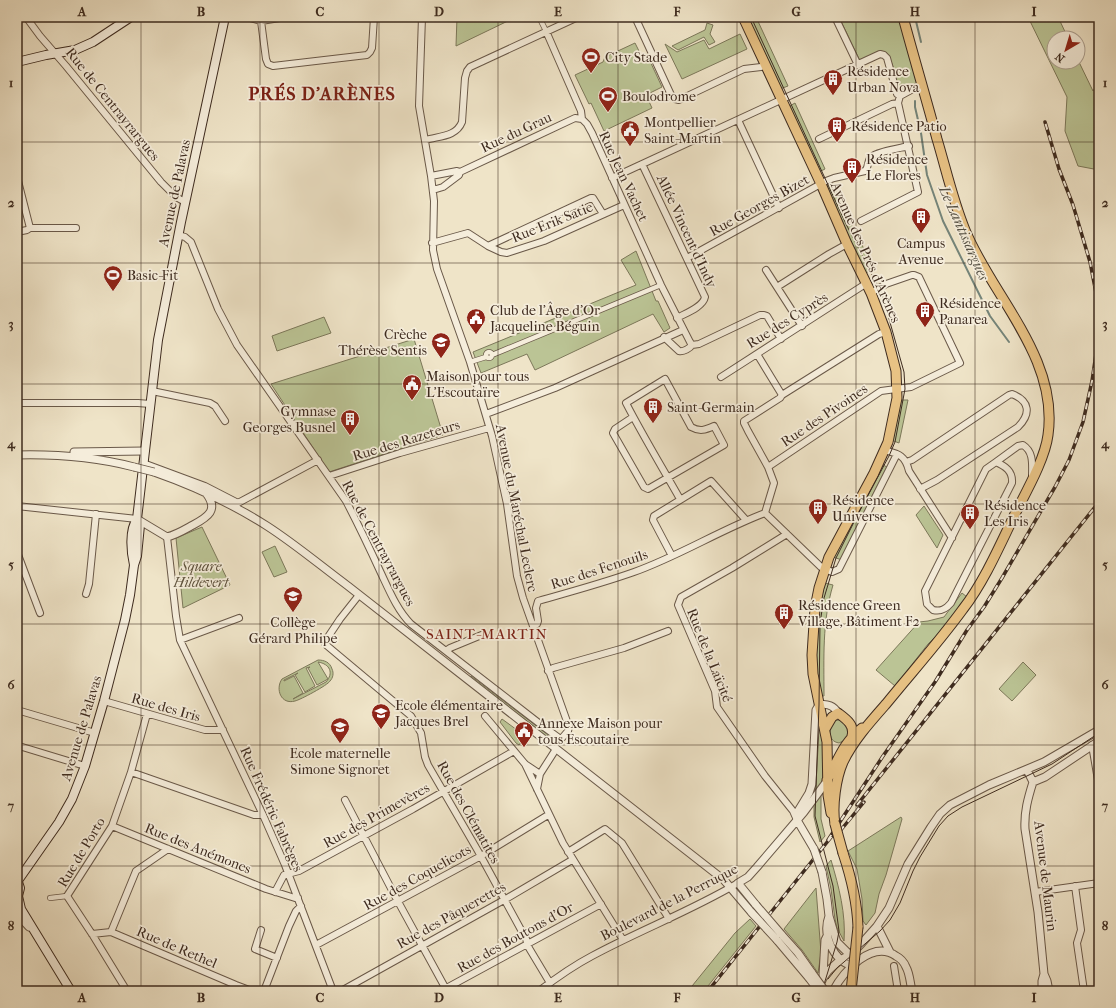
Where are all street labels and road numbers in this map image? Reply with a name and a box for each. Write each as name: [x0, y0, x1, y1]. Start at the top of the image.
street label: Rue de Centrayrargues: [62, 44, 163, 164]
street label: Rue du Grau: [478, 109, 555, 156]
street label: Rue Jean Vachet: [595, 128, 652, 224]
street label: Avenue de Palavas: [155, 138, 194, 249]
street label: Allée Vincent d'Indy: [652, 171, 720, 291]
street label: Rue Georges Bizet: [706, 171, 812, 240]
street label: Avenue des Prés d'Arènes: [826, 178, 904, 325]
street label: Rue Erik Satie: [509, 198, 595, 246]
street label: Rue des Cyprès: [743, 289, 831, 352]
street label: Rue des Pivoines: [778, 380, 871, 451]
street label: Rue des Razeteurs: [350, 416, 462, 465]
street label: Avenue du Maréchal Leclerc: [492, 422, 541, 593]
street label: Rue de Centrayrargues: [338, 477, 419, 609]
street label: Rue des Fenouils: [549, 546, 650, 593]
street label: Rue de la Laïcité: [683, 606, 736, 705]
street label: Avenue de Palavas: [57, 673, 106, 784]
street label: Rue des Iris: [129, 690, 202, 725]
street label: Rue Frédéric Fabrèges: [236, 744, 307, 874]
street label: Rue des Clématites: [433, 758, 504, 867]
street label: Rue des Primevères: [320, 779, 432, 852]
street label: Rue de Porto: [54, 814, 109, 890]
street label: Rue des Anémones: [142, 819, 253, 878]
street label: Avenue de Maurin: [1030, 819, 1061, 932]
street label: Rue des Coquelicots: [361, 841, 474, 914]
street label: Boulevard de la Perruque: [598, 860, 741, 945]
street label: Rue des Pâquerettes: [394, 878, 509, 952]
street label: Rue des Boutons d'Or: [454, 898, 576, 976]
street label: Rue de Rethel: [134, 923, 220, 972]

